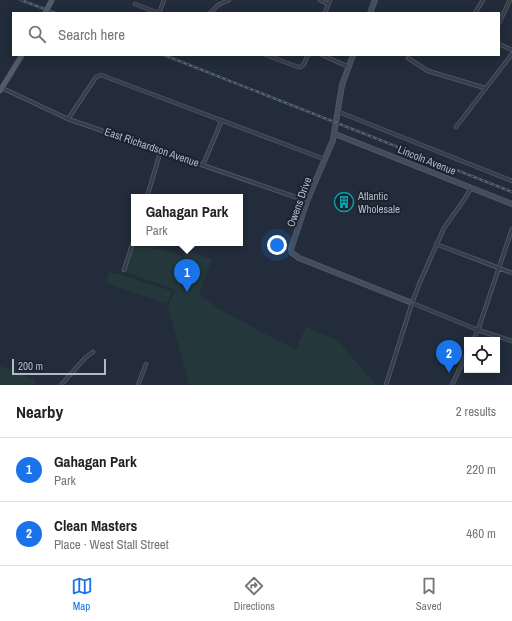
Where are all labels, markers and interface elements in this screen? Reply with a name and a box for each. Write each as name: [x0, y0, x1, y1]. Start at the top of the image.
search box: [12, 12, 500, 56]
icon: search: [26, 23, 48, 45]
text: Search here: [58, 24, 125, 45]
street label: East Richardson Avenue: [103, 124, 201, 170]
street label: Lincoln Avenue: [396, 142, 458, 178]
street label: Owens Drive: [284, 175, 314, 229]
place label: Atlantic Wholesale: [357, 189, 400, 216]
building icon: Atlantic Wholesale: [333, 191, 355, 213]
popup: [131, 194, 243, 246]
text: Gahagan Park: [146, 201, 228, 222]
text: Park: [146, 222, 168, 239]
your location: [267, 235, 287, 255]
pin: 1: [174, 259, 200, 292]
map controls: [464, 337, 500, 373]
button: locate: [464, 337, 500, 373]
pin: 2: [436, 340, 462, 373]
scale bar: [12, 357, 106, 376]
text: 200 m: [18, 359, 43, 373]
text: Nearby: [16, 400, 63, 423]
text: 2 results: [456, 403, 496, 420]
text: Gahagan Park: [54, 451, 137, 472]
text: 1: [26, 461, 32, 478]
text: 220 m: [466, 461, 496, 478]
text: Park: [54, 472, 76, 489]
text: Clean Masters: [54, 515, 137, 536]
text: 2: [26, 525, 32, 542]
text: 460 m: [466, 525, 496, 542]
text: Place · West Stall Street: [54, 536, 169, 553]
tab: Map: [71, 575, 93, 613]
tab: Directions: [234, 575, 275, 613]
tab: Saved: [416, 575, 441, 613]

